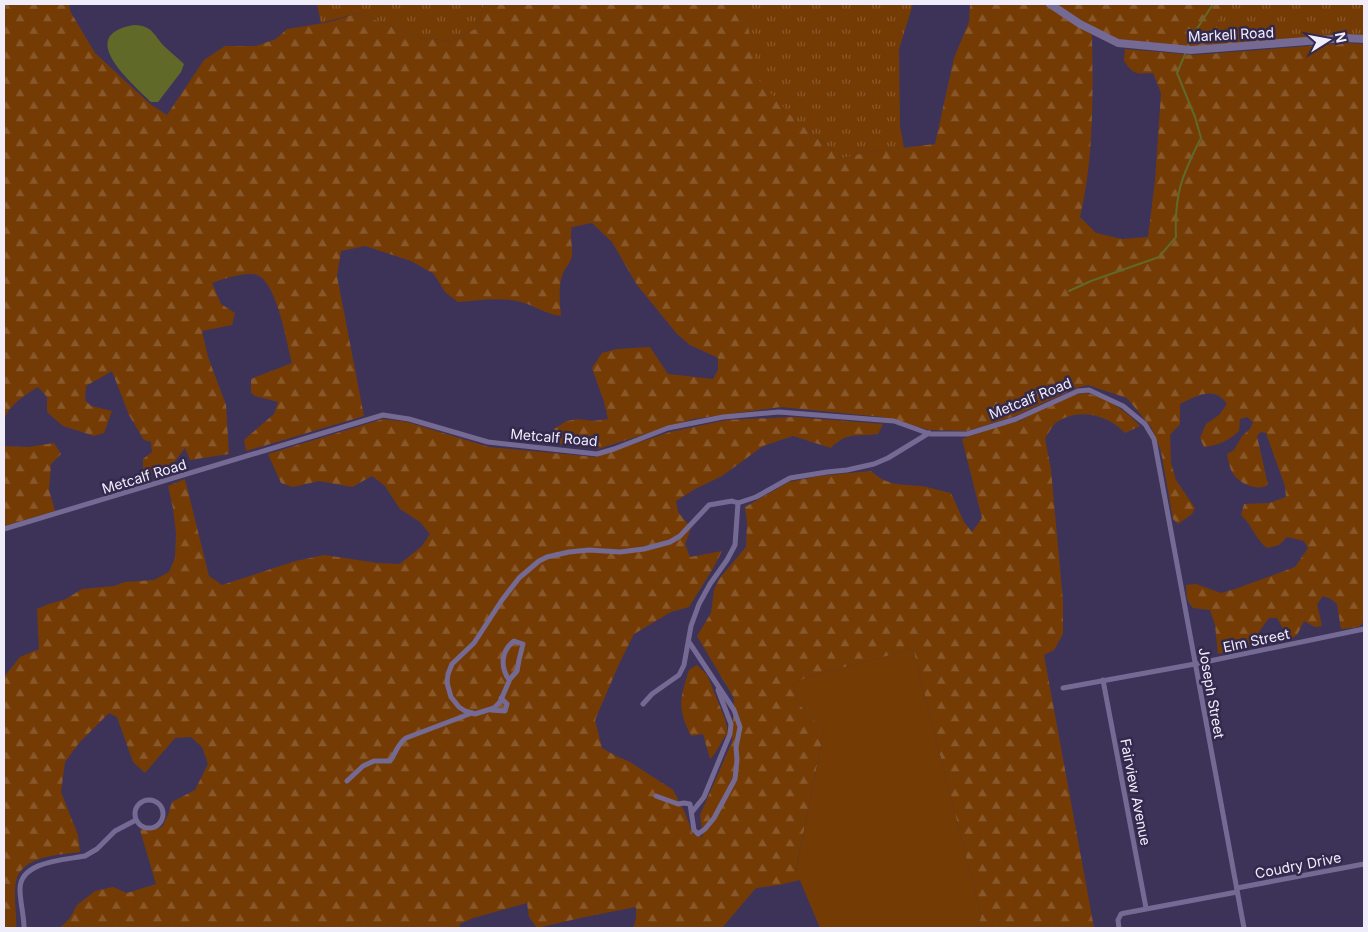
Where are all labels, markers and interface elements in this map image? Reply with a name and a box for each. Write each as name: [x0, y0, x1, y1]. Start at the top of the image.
north arrow: [1303, 15, 1353, 65]
street label: Markell Road: [1188, 23, 1274, 45]
text: N: [1332, 31, 1351, 44]
street label: Metcalf Road: [986, 374, 1074, 422]
street label: Metcalf Road: [510, 425, 598, 449]
street label: Metcalf Road: [100, 455, 188, 497]
street label: Elm Street: [1221, 625, 1291, 655]
street label: Joseph Street: [1196, 646, 1228, 740]
street label: Fairview Avenue: [1117, 737, 1155, 847]
street label: Coudry Drive: [1253, 848, 1343, 882]

